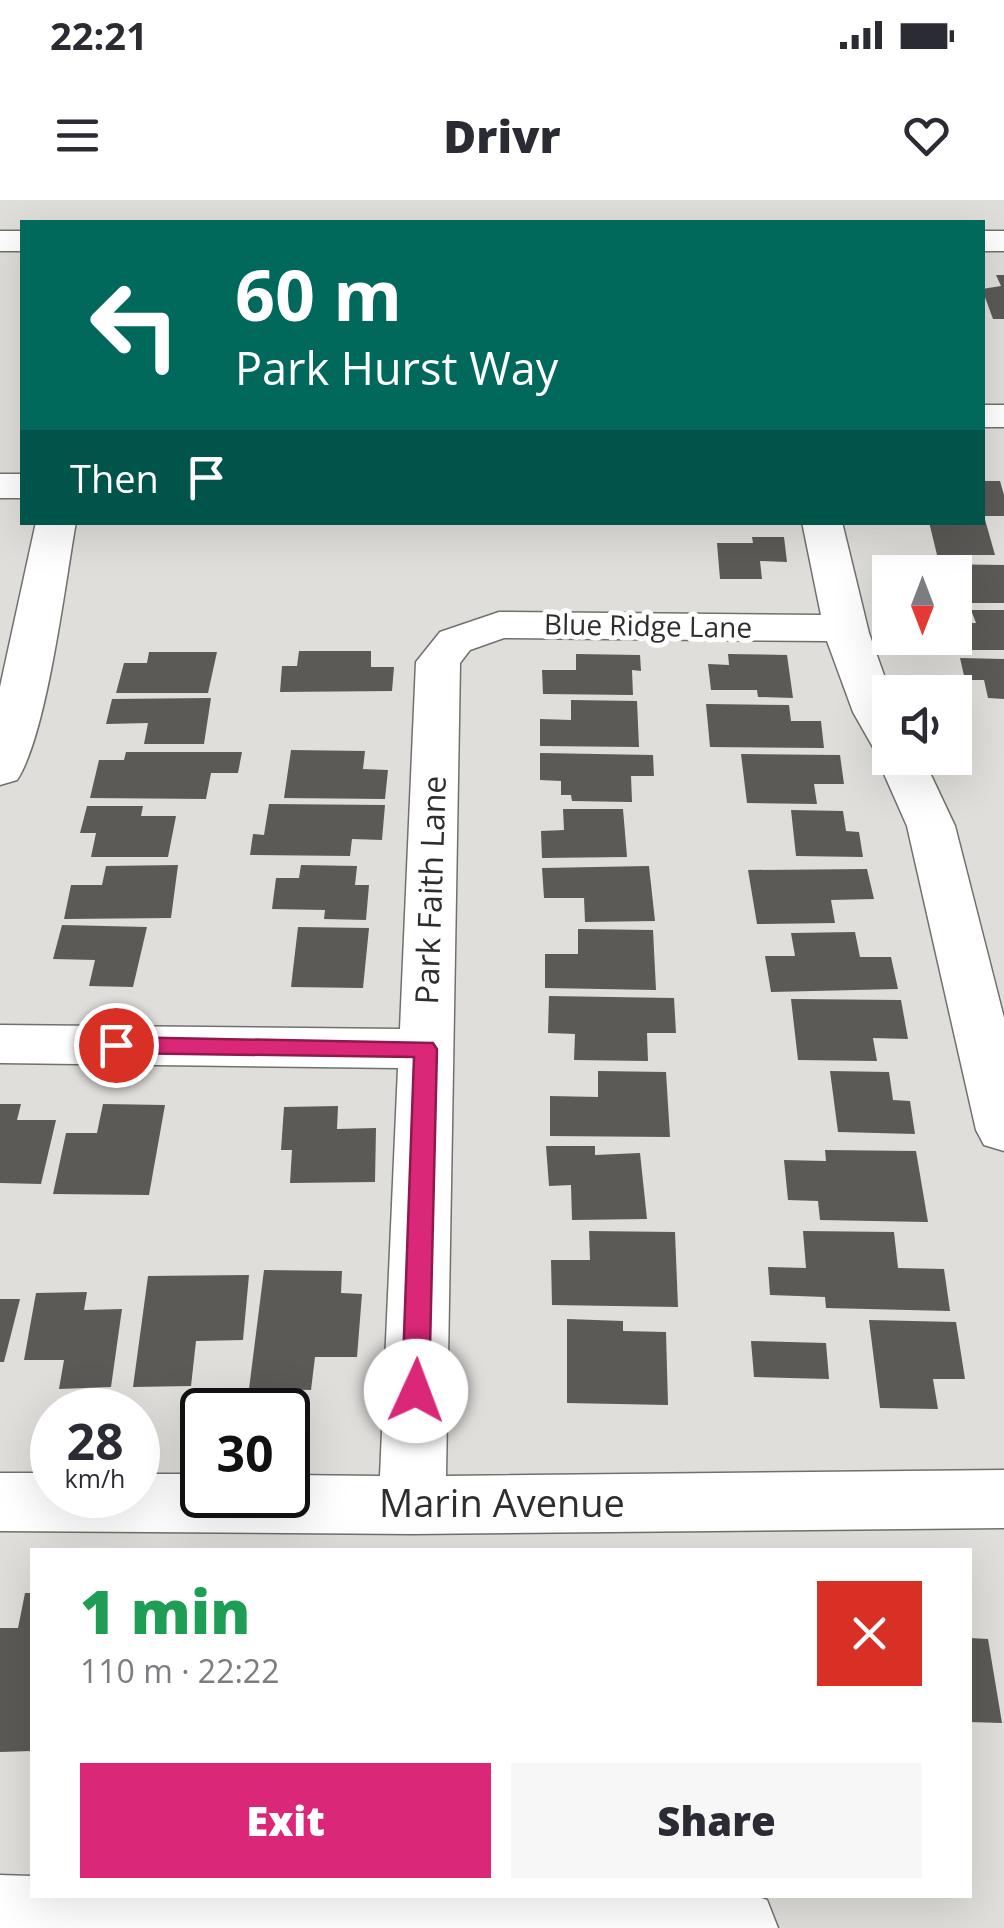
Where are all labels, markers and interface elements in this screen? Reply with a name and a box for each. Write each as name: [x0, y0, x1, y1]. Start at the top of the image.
text: 22:21: [50, 9, 148, 61]
text: Drivr: [443, 105, 561, 166]
icon: menu: [50, 108, 105, 163]
icon: heart: [899, 108, 954, 163]
text: 60 m: [235, 246, 402, 342]
icon: left: [70, 260, 200, 390]
text: Park Hurst Way: [235, 337, 558, 398]
icon: arrive: [179, 450, 234, 505]
text: Then: [70, 452, 159, 504]
north arrow: [872, 555, 972, 655]
map controls: [872, 555, 972, 775]
street label: Blue Ridge Lane: [544, 604, 752, 646]
button: sound: [872, 675, 972, 775]
street label: Park Faith Lane: [404, 775, 455, 1005]
pin: [74, 1003, 159, 1088]
icon: arrive: [89, 1018, 144, 1073]
position arrow: [364, 1339, 468, 1443]
speed limit sign: 30: [180, 1388, 310, 1518]
text: 28: [66, 1407, 124, 1475]
text: km/h: [65, 1461, 125, 1495]
street label: Marin Avenue: [379, 1476, 625, 1528]
text: 1 min: [80, 1570, 250, 1652]
button: close: [817, 1581, 922, 1686]
text: 110 m · 22:22: [80, 1649, 279, 1692]
button: Exit: [80, 1763, 491, 1878]
button: Share: [511, 1763, 922, 1878]

